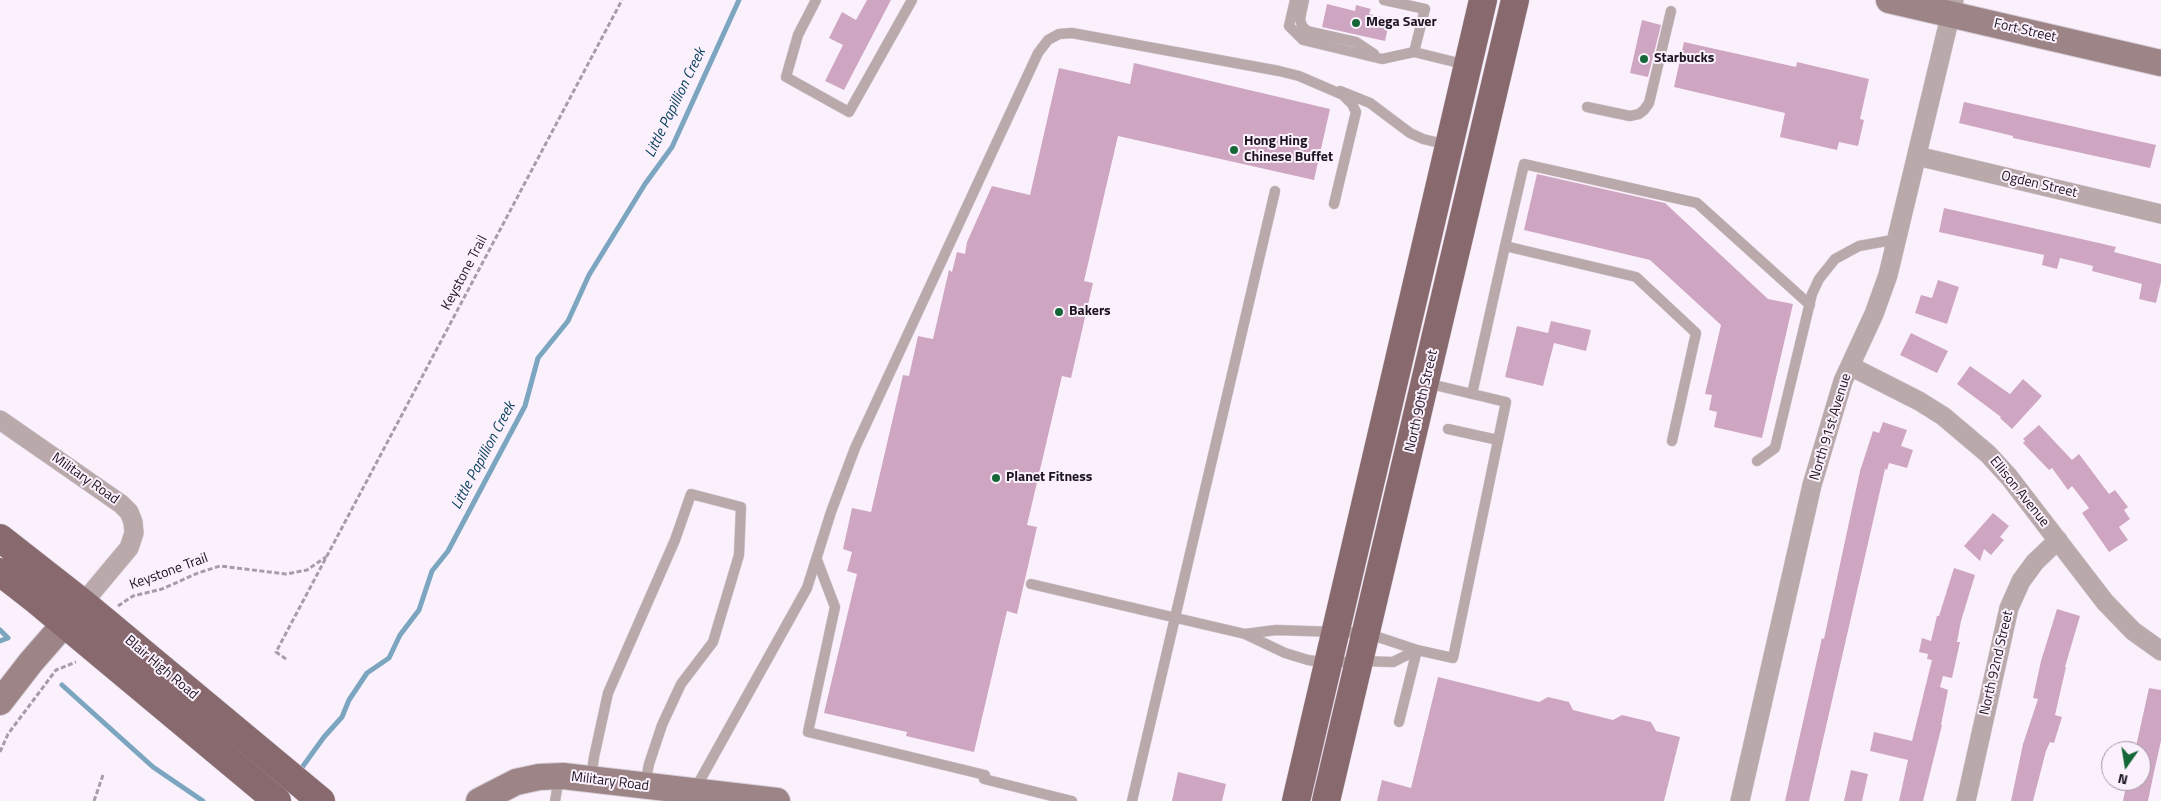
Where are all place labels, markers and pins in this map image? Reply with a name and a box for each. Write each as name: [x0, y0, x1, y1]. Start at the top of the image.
place label: Mega Saver: [1366, 15, 1437, 31]
marker: Mega Saver: [1350, 17, 1362, 29]
place label: Starbucks: [1654, 51, 1714, 67]
marker: Starbucks: [1638, 53, 1650, 65]
place label: Hong Hing Chinese Buffet: [1244, 134, 1333, 166]
marker: Hong Hing Chinese Buffet: [1228, 144, 1240, 156]
place label: Bakers: [1069, 304, 1111, 320]
marker: Bakers: [1053, 306, 1065, 318]
place label: Planet Fitness: [1006, 470, 1092, 486]
marker: Planet Fitness: [990, 472, 1002, 484]

